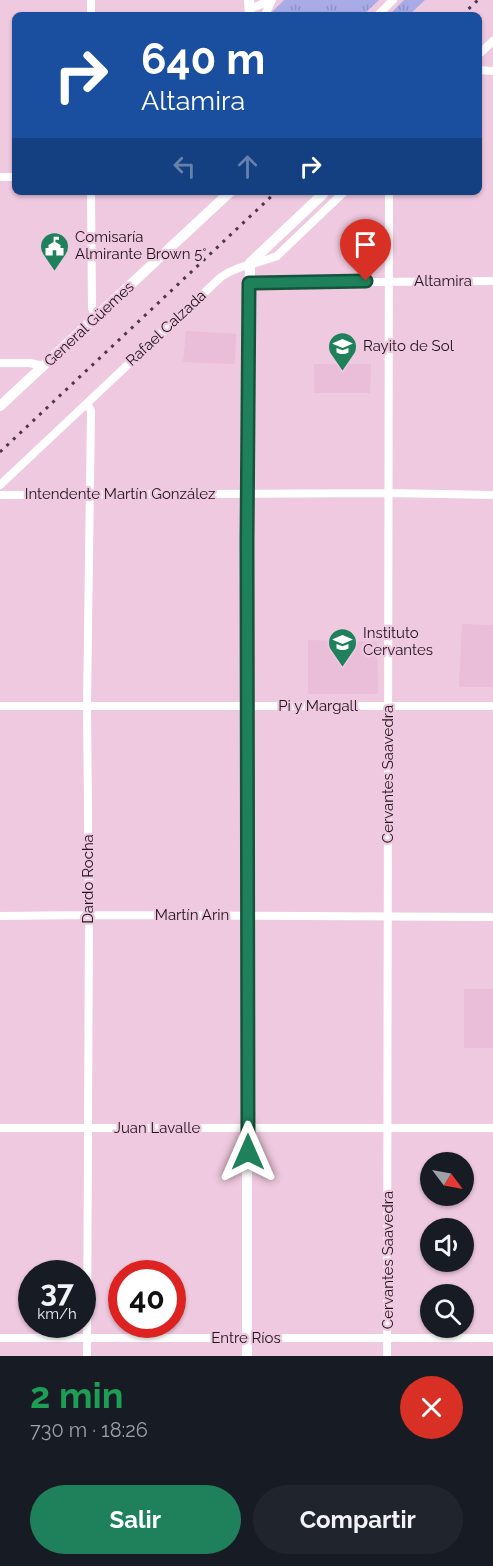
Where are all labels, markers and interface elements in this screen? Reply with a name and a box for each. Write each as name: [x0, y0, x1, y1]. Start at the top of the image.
text: 640 m: [141, 35, 265, 84]
icon: right: [42, 36, 120, 114]
text: Altamira: [141, 85, 245, 116]
icon: left: [168, 150, 201, 183]
icon: ahead: [231, 150, 264, 183]
icon: right: [294, 150, 327, 183]
pin: [340, 219, 391, 281]
place label: Comisaría Almirante Brown 5°: [75, 228, 206, 263]
icon: arrive: [349, 228, 382, 261]
public building icon: Comisaría Almirante Brown 5°: [38, 230, 70, 272]
street label: Altamira: [414, 272, 472, 290]
street label: General Güemes: [40, 278, 138, 370]
street label: Rafael Calzada: [122, 286, 210, 370]
school or university icon: Rayito de Sol: [326, 330, 358, 372]
place label: Rayito de Sol: [363, 337, 455, 355]
street label: Intendente Martín González: [25, 485, 215, 503]
place label: Instituto Cervantes: [363, 624, 433, 659]
school or university icon: Instituto Cervantes: [326, 626, 358, 668]
street label: Pi y Margall: [278, 697, 359, 715]
street label: Cervantes Saavedra: [379, 705, 397, 843]
street label: Dardo Rocha: [79, 834, 97, 924]
street label: Martín Arin: [155, 906, 229, 924]
street label: Juan Lavalle: [114, 1119, 200, 1137]
position arrow: [216, 1120, 280, 1184]
north arrow: [420, 1152, 474, 1206]
map controls: [420, 1152, 474, 1338]
street label: Cervantes Saavedra: [379, 1191, 397, 1329]
button: sound: [420, 1218, 474, 1272]
speed limit sign: 40: [108, 1260, 186, 1338]
text: 37: [40, 1274, 74, 1309]
button: search: [420, 1284, 474, 1338]
text: km/h: [37, 1305, 77, 1323]
street label: Entre Ríos: [211, 1329, 281, 1347]
text: 2 min: [30, 1374, 123, 1416]
button: close: [400, 1376, 463, 1439]
text: 730 m · 18:26: [30, 1418, 148, 1442]
button: Salir: [30, 1485, 241, 1554]
button: Compartir: [253, 1485, 463, 1554]

